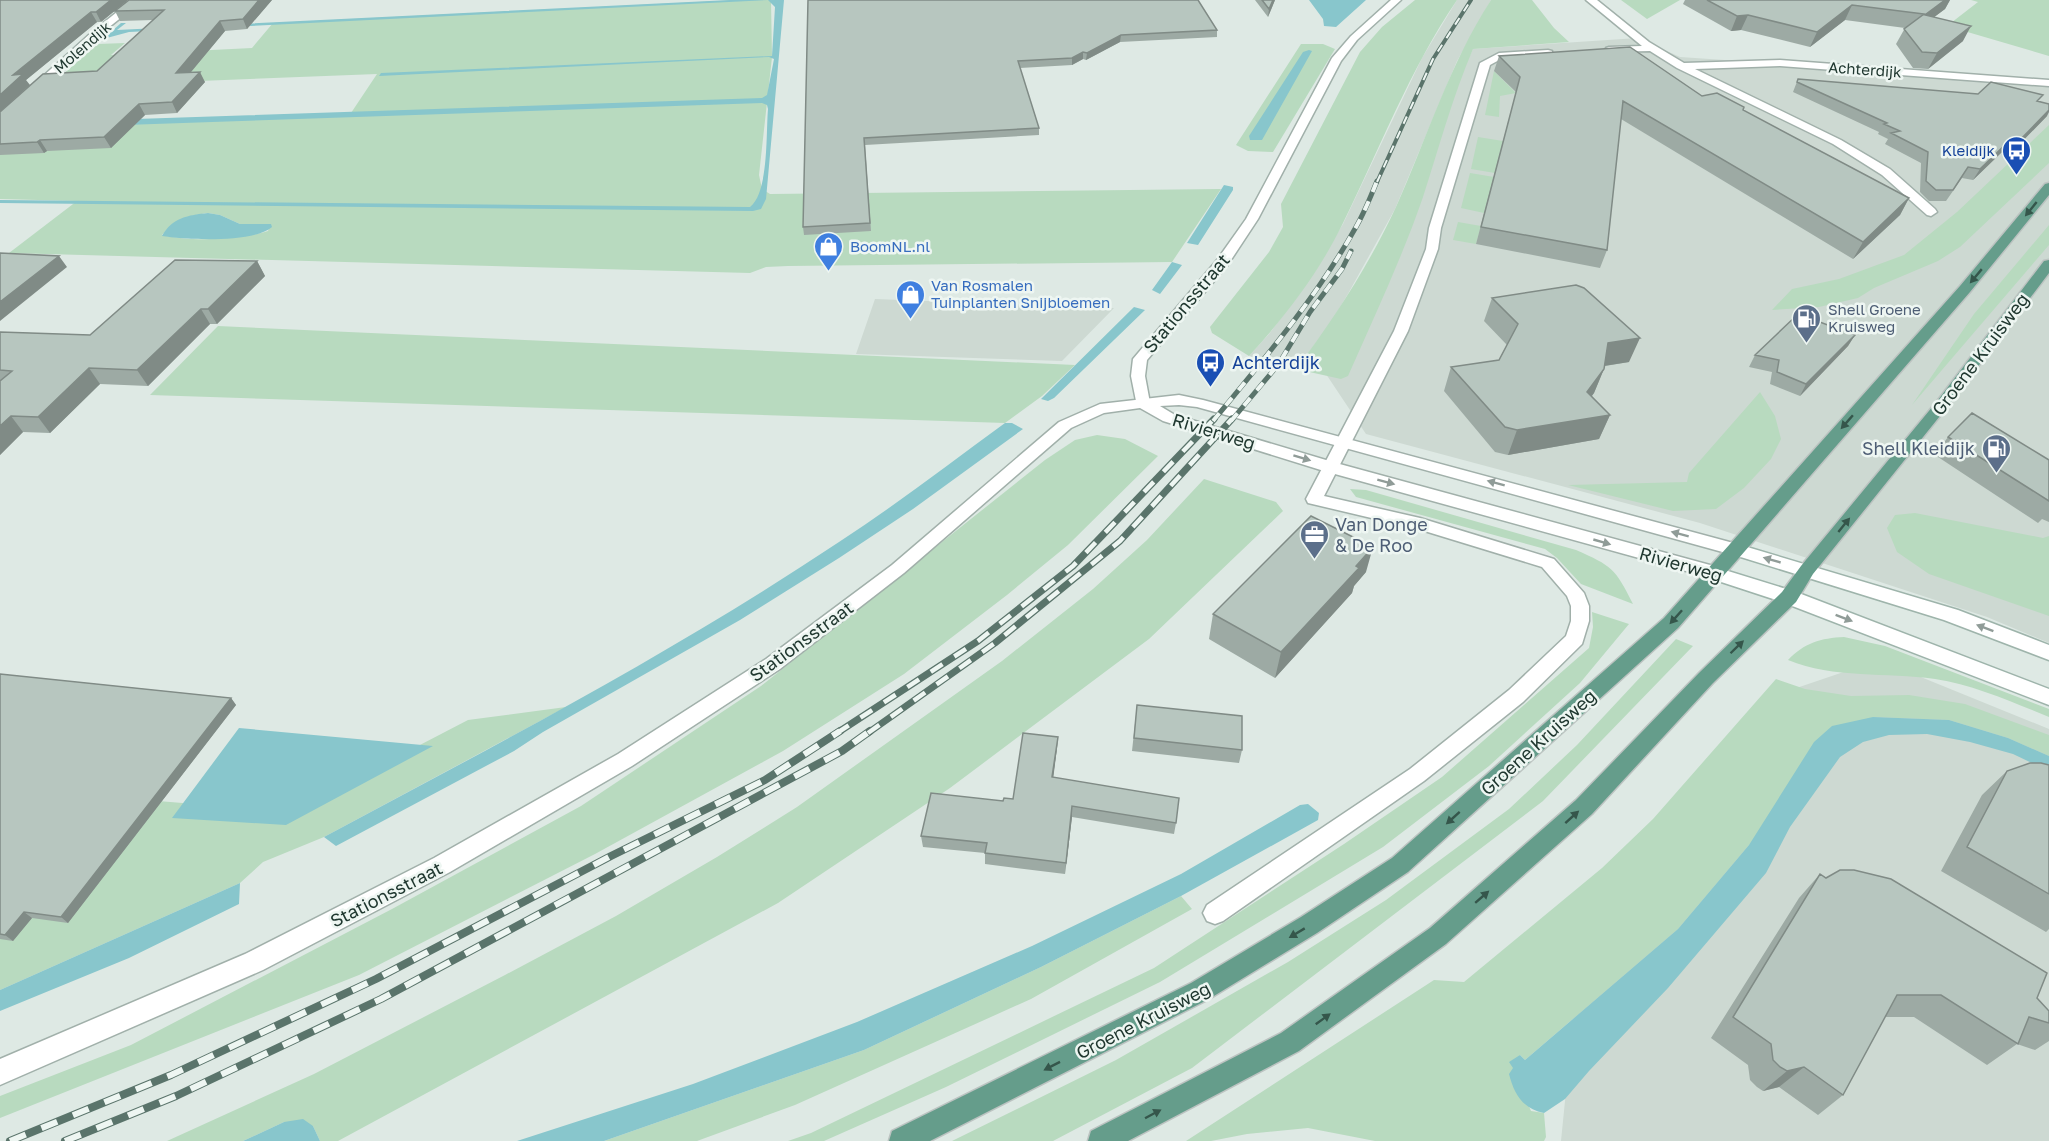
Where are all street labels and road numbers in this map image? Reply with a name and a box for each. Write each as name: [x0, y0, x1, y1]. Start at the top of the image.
street label: Molendijk: [50, 17, 115, 77]
street label: Achterdijk: [1828, 57, 1903, 81]
street label: Stationsstraat: [1138, 249, 1234, 357]
street label: Groene Kruisweg: [1927, 289, 2033, 419]
street label: Rivierweg: [1170, 408, 1258, 454]
street label: Rivierweg: [1637, 542, 1725, 586]
street label: Stationsstraat: [745, 596, 857, 686]
street label: Groene Kruisweg: [1476, 685, 1600, 799]
street label: Stationsstraat: [326, 856, 446, 932]
street label: Groene Kruisweg: [1072, 977, 1214, 1063]

